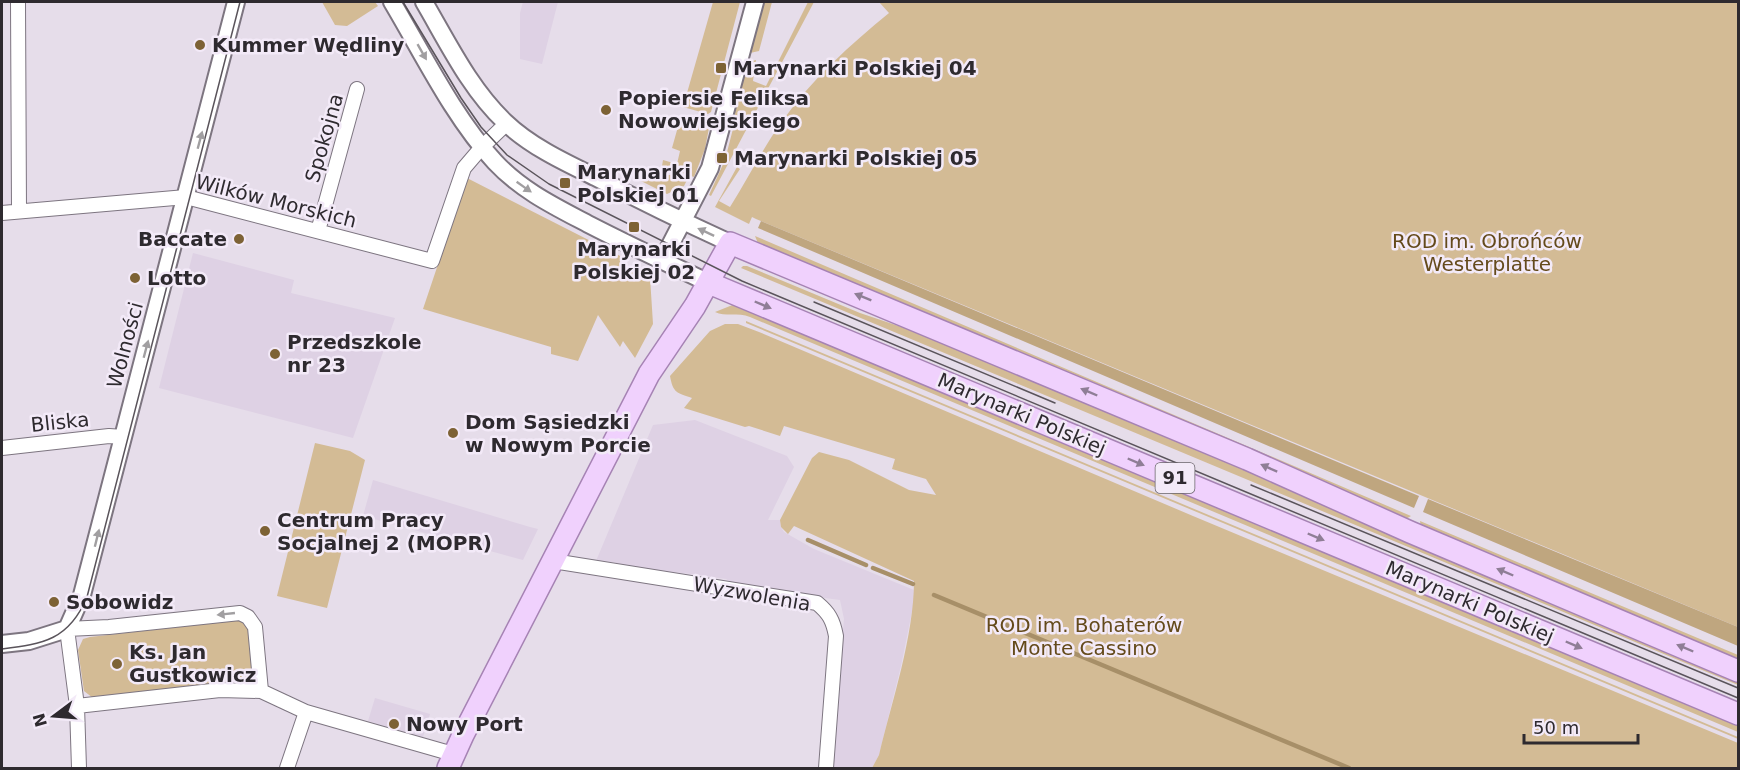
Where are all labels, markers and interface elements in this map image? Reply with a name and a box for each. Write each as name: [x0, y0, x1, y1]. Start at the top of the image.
place label: Kummer Wędliny: [212, 33, 404, 57]
marker: Kummer Wędliny: [193, 38, 207, 52]
one-way arrow: [417, 44, 427, 61]
place label: Marynarki Polskiej 04: [733, 56, 977, 80]
marker: Marynarki Polskiej 04: [714, 61, 728, 75]
place label: Popiersie Feliksa Nowowiejskiego: [618, 86, 809, 133]
street label: Spokojna: [300, 91, 348, 185]
marker: Popiersie Feliksa Nowowiejskiego: [599, 103, 613, 117]
one-way arrow: [196, 131, 205, 149]
place label: Marynarki Polskiej 05: [734, 146, 978, 170]
marker: Marynarki Polskiej 05: [715, 151, 729, 165]
place label: Marynarki Polskiej 01: [577, 160, 700, 207]
street label: Wilków Morskich: [193, 169, 359, 233]
marker: Marynarki Polskiej 01: [558, 176, 572, 190]
one-way arrow: [516, 181, 532, 192]
marker: Marynarki Polskiej 02: [627, 220, 641, 234]
place label: Baccate: [138, 227, 227, 251]
one-way arrow: [697, 227, 715, 237]
park label: ROD im. Obrońców Westerplatte: [1392, 229, 1582, 276]
marker: Baccate: [232, 232, 246, 246]
place label: Marynarki Polskiej 02: [573, 237, 695, 284]
place label: Lotto: [147, 266, 206, 290]
marker: Lotto: [128, 271, 142, 285]
one-way arrow: [853, 292, 871, 302]
street label: Wolności: [102, 299, 148, 391]
one-way arrow: [754, 301, 772, 310]
place label: Przedszkole nr 23: [287, 330, 422, 377]
one-way arrow: [141, 340, 151, 359]
marker: Przedszkole nr 23: [268, 347, 282, 361]
street label: Marynarki Polskiej: [934, 368, 1110, 460]
one-way arrow: [1080, 387, 1098, 397]
street label: Bliska: [30, 407, 90, 437]
place label: Dom Sąsiedzki w Nowym Porcie: [465, 410, 651, 457]
marker: Dom Sąsiedzki w Nowym Porcie: [446, 426, 460, 440]
one-way arrow: [1128, 457, 1146, 467]
road number: 91: [1156, 463, 1194, 493]
one-way arrow: [1260, 464, 1277, 473]
place label: Centrum Pracy Socjalnej 2 (MOPR): [277, 508, 492, 555]
marker: Centrum Pracy Socjalnej 2 (MOPR): [258, 524, 272, 538]
one-way arrow: [92, 529, 102, 547]
one-way arrow: [1307, 533, 1325, 542]
street label: Marynarki Polskiej: [1382, 556, 1558, 648]
one-way arrow: [1496, 567, 1514, 576]
street label: Wyzwolenia: [691, 572, 813, 616]
place label: Sobowidz: [66, 590, 174, 614]
marker: Sobowidz: [47, 595, 61, 609]
one-way arrow: [216, 609, 235, 619]
park label: ROD im. Bohaterów Monte Cassino: [986, 613, 1182, 660]
place label: Ks. Jan Gustkowicz: [129, 640, 256, 687]
one-way arrow: [1565, 640, 1583, 650]
one-way arrow: [1675, 643, 1693, 653]
marker: Ks. Jan Gustkowicz: [110, 657, 124, 671]
north arrow: [24, 686, 84, 746]
scale bar: [1524, 707, 1638, 745]
text: N: [29, 711, 51, 729]
place label: Nowy Port: [406, 712, 523, 736]
marker: Nowy Port: [387, 717, 401, 731]
text: 50 m: [1533, 717, 1579, 738]

